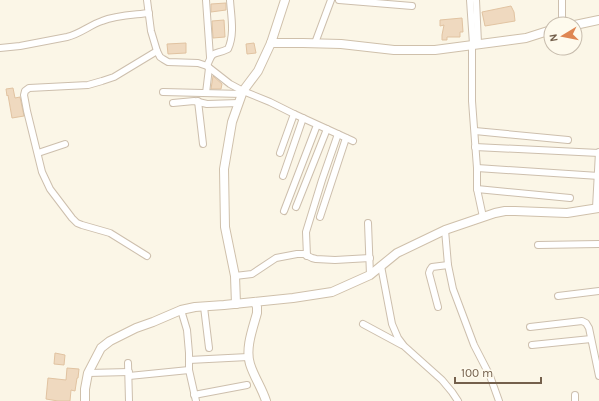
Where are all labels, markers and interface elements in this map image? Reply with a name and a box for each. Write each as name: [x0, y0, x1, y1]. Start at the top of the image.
north arrow: [543, 16, 583, 56]
text: N: [547, 33, 561, 43]
scale bar: [455, 359, 541, 385]
text: 100 m: [461, 366, 493, 380]

